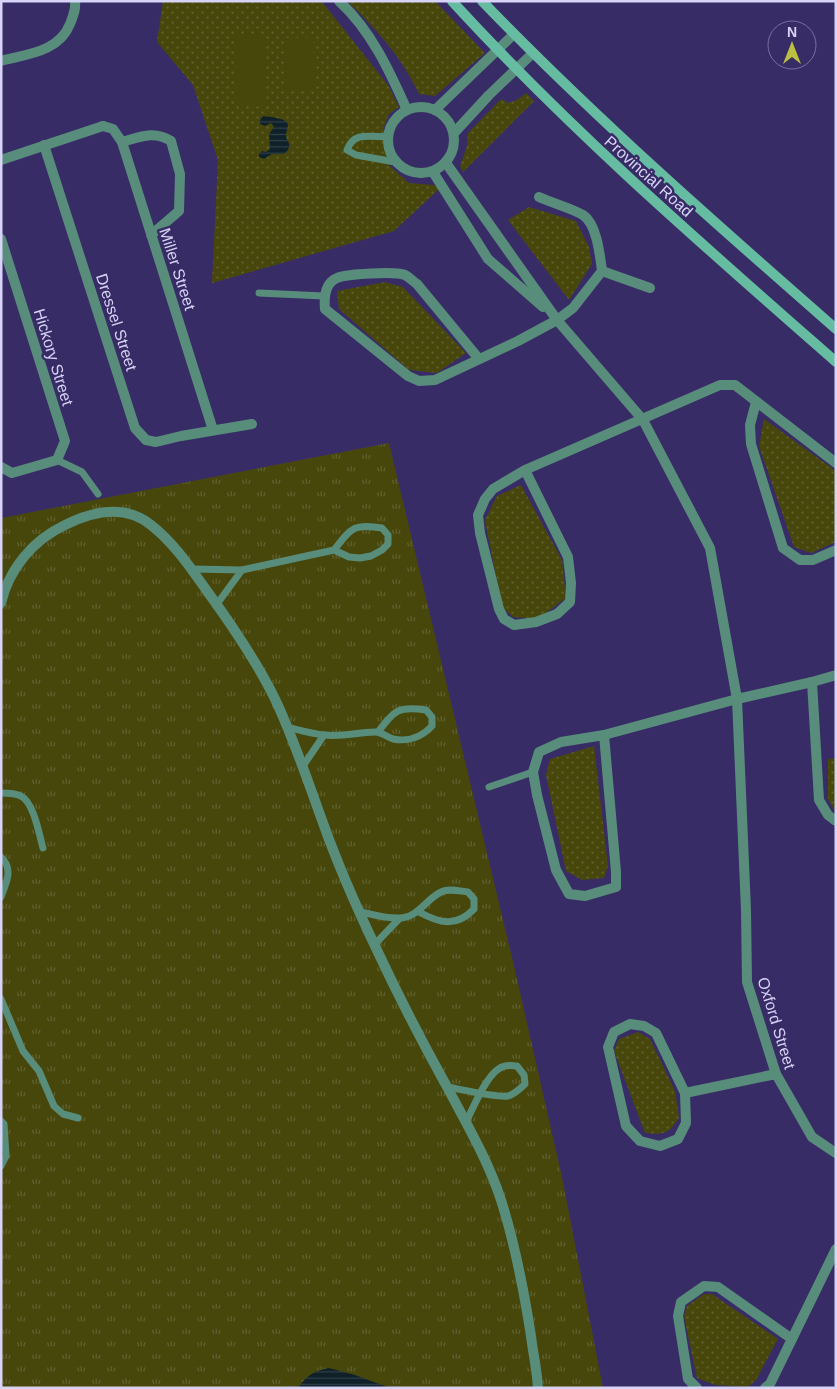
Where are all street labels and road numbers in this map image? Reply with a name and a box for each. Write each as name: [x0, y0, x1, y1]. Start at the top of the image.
street label: Provincial Road: [601, 133, 696, 220]
street label: Miller Street: [156, 226, 199, 313]
street label: Dressel Street: [93, 271, 140, 374]
street label: Hickory Street: [31, 307, 76, 408]
street label: Oxford Street: [754, 975, 799, 1072]

